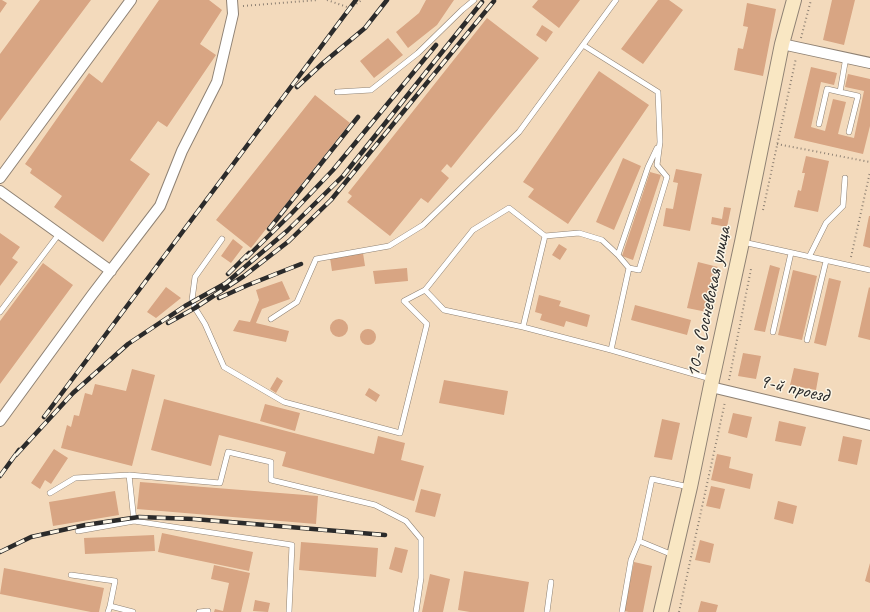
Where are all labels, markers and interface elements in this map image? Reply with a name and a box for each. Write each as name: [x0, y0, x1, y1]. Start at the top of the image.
street label: 10-я Сосневская улица: [681, 224, 737, 380]
street label: 9-й проезд: [757, 369, 831, 409]

